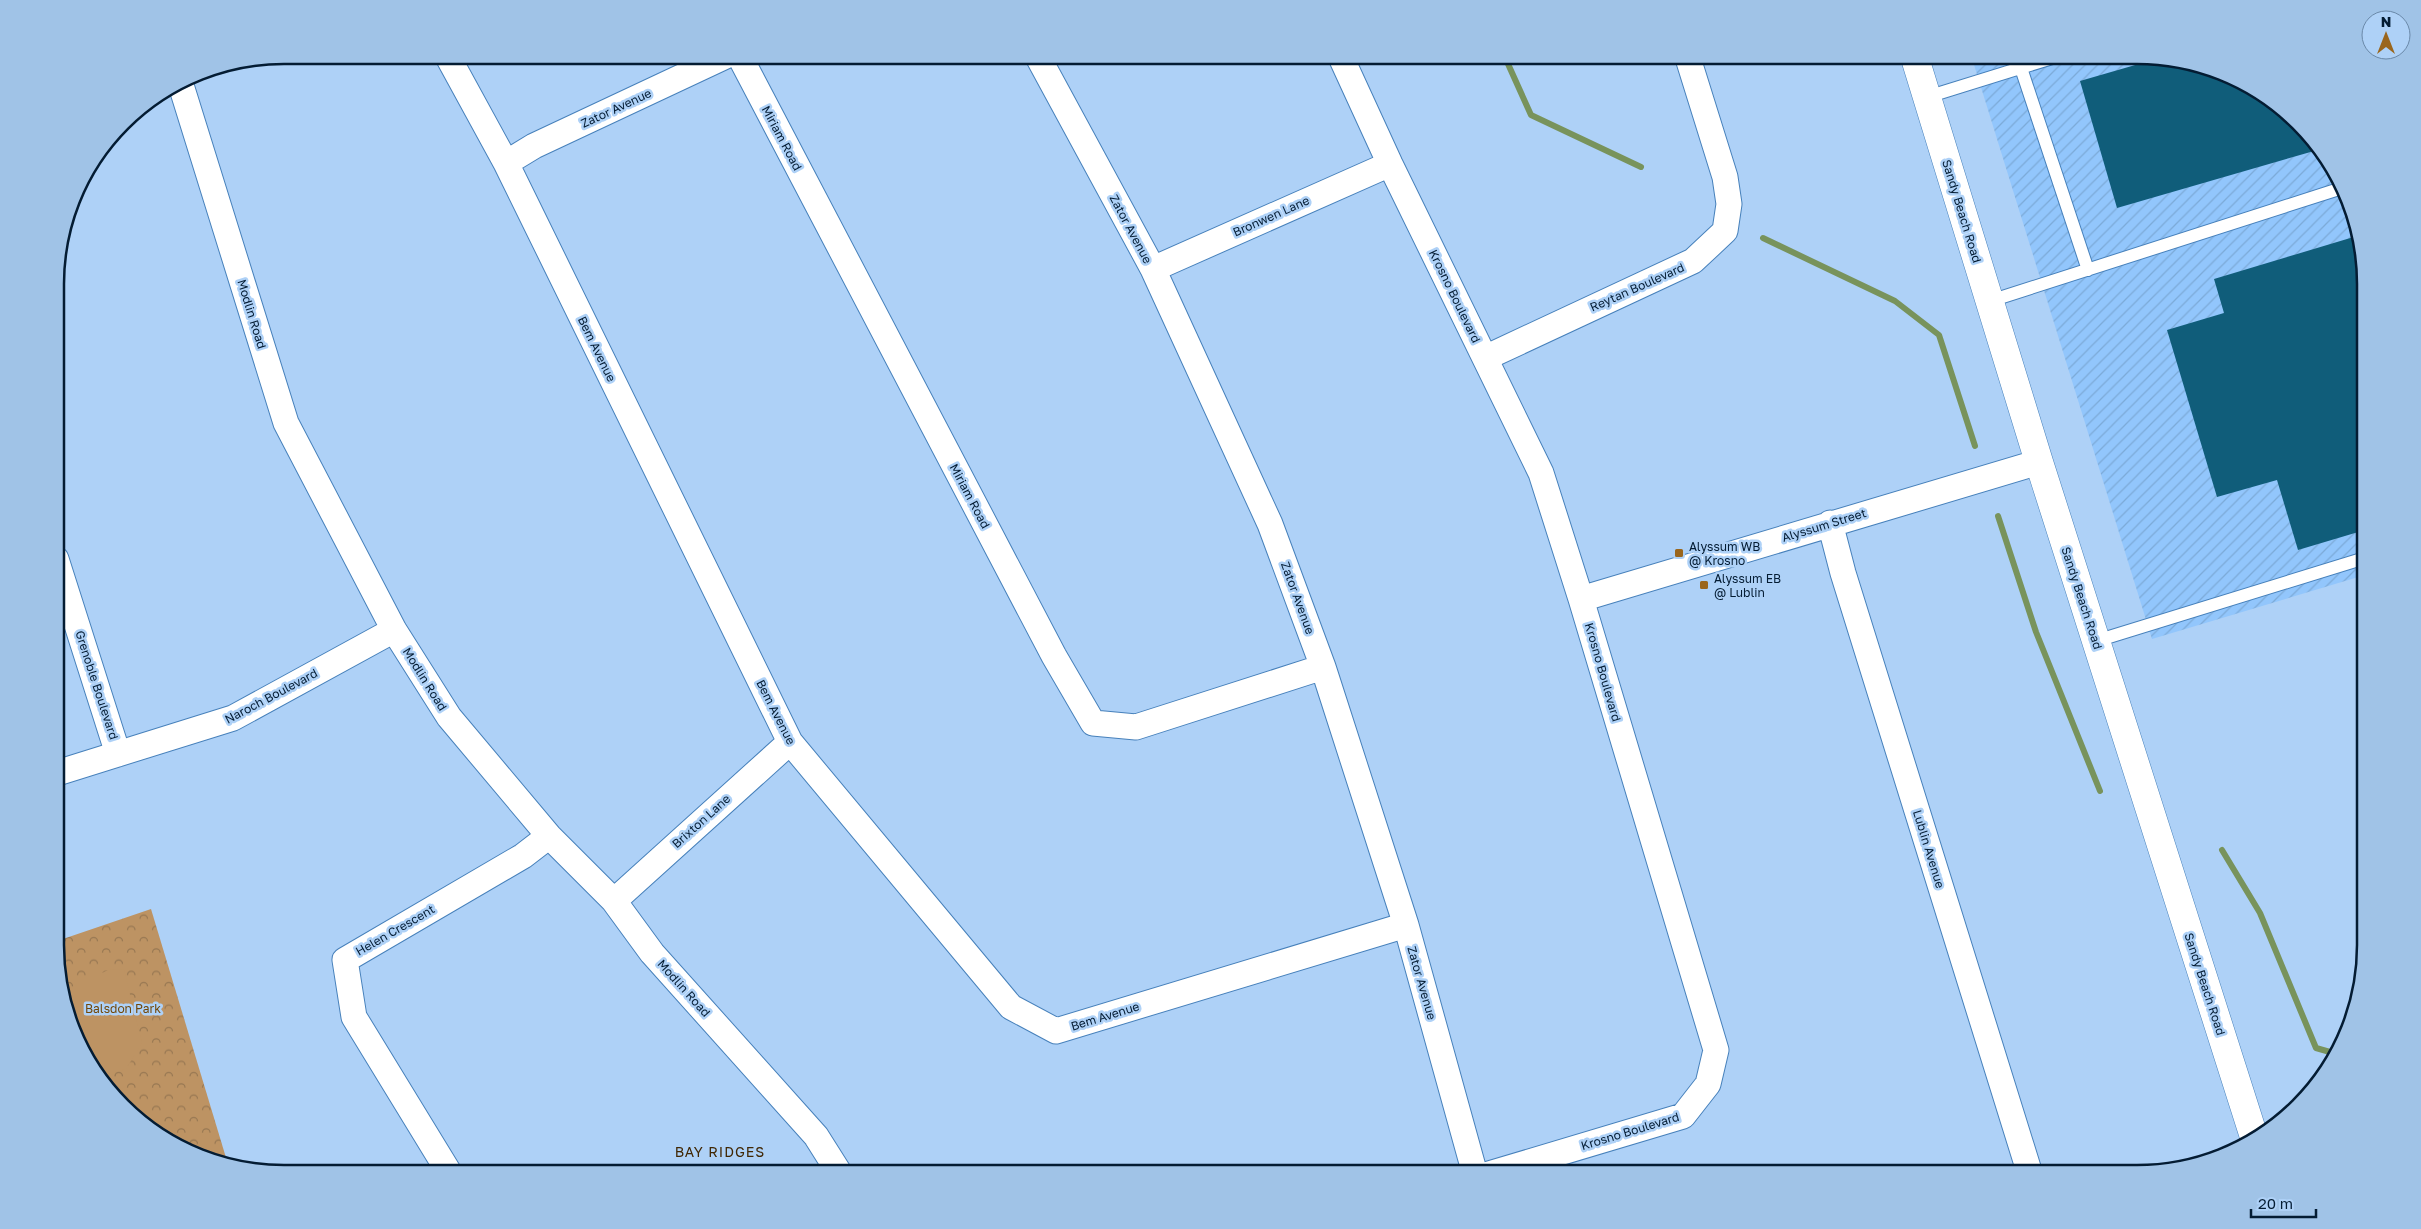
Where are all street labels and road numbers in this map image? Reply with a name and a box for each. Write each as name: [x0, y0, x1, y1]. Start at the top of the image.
street label: Zator Avenue: [578, 85, 654, 131]
street label: Miriam Road: [759, 103, 805, 173]
street label: Sandy Beach Road: [1939, 158, 1985, 264]
street label: Zator Avenue: [1107, 192, 1155, 266]
street label: Bronwen Lane: [1230, 192, 1312, 240]
street label: Krosno Boulevard: [1426, 247, 1484, 345]
street label: Reytan Boulevard: [1587, 259, 1687, 315]
street label: Modlin Road: [234, 277, 270, 351]
street label: Bem Avenue: [575, 314, 619, 384]
street label: Miriam Road: [947, 461, 993, 531]
street label: Alyssum Street: [1780, 505, 1868, 545]
street label: Sandy Beach Road: [2058, 545, 2106, 651]
street label: Zator Avenue: [1278, 560, 1318, 636]
street label: Krosno Boulevard: [1582, 621, 1624, 723]
street label: Grenoble Boulevard: [72, 629, 122, 741]
street label: Modlin Road: [400, 645, 450, 713]
street label: Naroch Boulevard: [222, 665, 320, 727]
street label: Bem Avenue: [753, 677, 799, 747]
street label: Brixton Lane: [669, 791, 733, 851]
street label: Lublin Avenue: [1910, 808, 1948, 890]
street label: Helen Crescent: [353, 901, 437, 959]
street label: Sandy Beach Road: [2181, 931, 2229, 1037]
street label: Zator Avenue: [1404, 944, 1440, 1022]
street label: Modlin Road: [654, 956, 714, 1020]
street label: Bem Avenue: [1069, 998, 1141, 1034]
street label: Krosno Boulevard: [1579, 1109, 1681, 1153]

